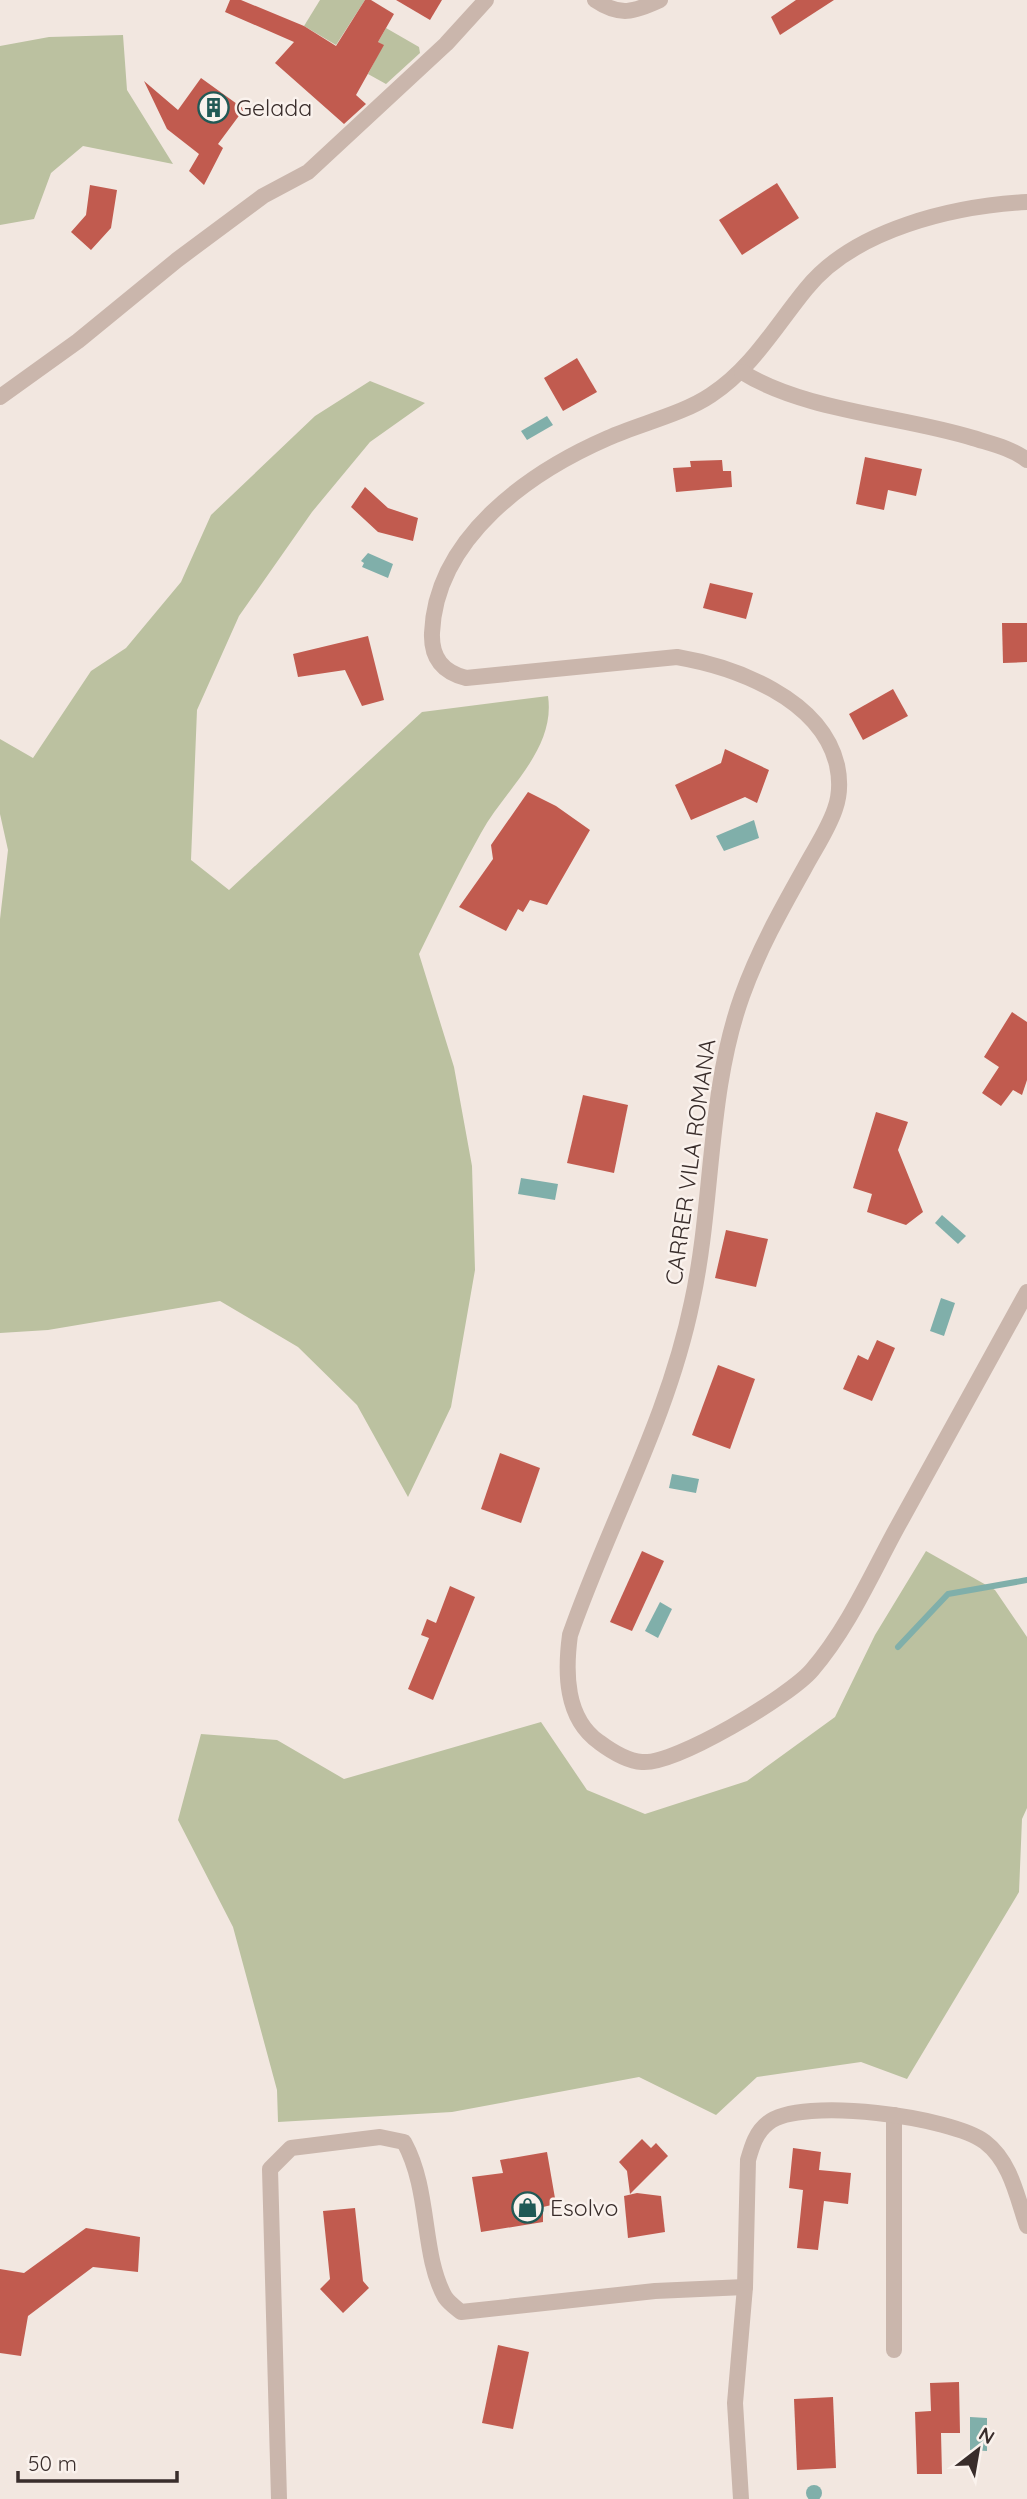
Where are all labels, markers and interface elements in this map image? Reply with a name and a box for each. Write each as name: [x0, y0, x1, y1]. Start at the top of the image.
building icon: Gelada: [196, 90, 230, 124]
place label: Gelada: [236, 93, 312, 122]
street label: CARRER VILA ROMANA: [658, 1037, 722, 1287]
shop icon: Esolvo: [510, 2190, 544, 2224]
place label: Esolvo: [550, 2193, 618, 2222]
north arrow: [943, 2415, 1013, 2485]
text: N: [975, 2422, 999, 2449]
scale bar: [18, 2440, 177, 2484]
text: 50 m: [28, 2450, 77, 2476]

